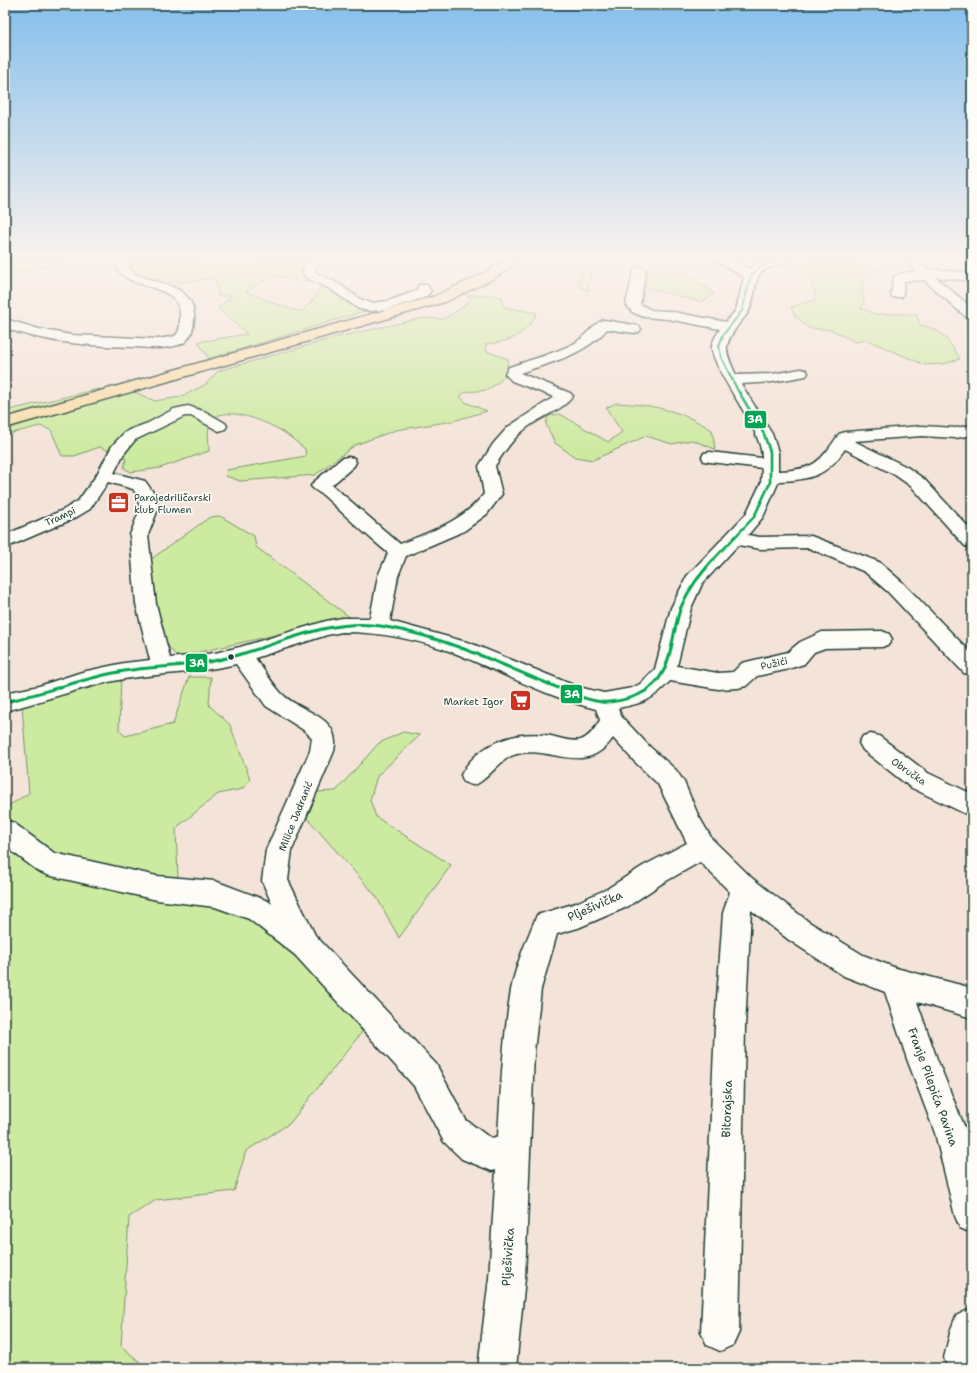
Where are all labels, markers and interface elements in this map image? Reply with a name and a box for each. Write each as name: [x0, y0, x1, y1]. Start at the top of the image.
line badge: 3A: [744, 410, 767, 429]
text: 3A: [747, 412, 764, 427]
office icon: Parajedriličarski klub Flumen: [106, 490, 132, 516]
place label: Parajedriličarski klub Flumen: [134, 491, 211, 516]
street label: Trampi: [43, 504, 78, 529]
unlabelled marker: [226, 652, 236, 662]
line badge: 3A: [185, 653, 208, 673]
street label: Pužići: [759, 654, 789, 673]
text: 3A: [189, 656, 206, 671]
line badge: 3A: [560, 684, 583, 704]
text: 3A: [564, 687, 581, 702]
supermarket icon: Market Igor: [507, 688, 533, 714]
place label: Market Igor: [443, 695, 504, 708]
street label: Obručka: [889, 755, 929, 789]
street label: Milice Jadranić: [276, 779, 315, 853]
street label: Plješivička: [565, 887, 626, 925]
street label: Franje Pilepića Pavina: [904, 1025, 962, 1149]
street label: Bitorajska: [718, 1079, 736, 1138]
street label: Plješivička: [498, 1227, 518, 1287]

